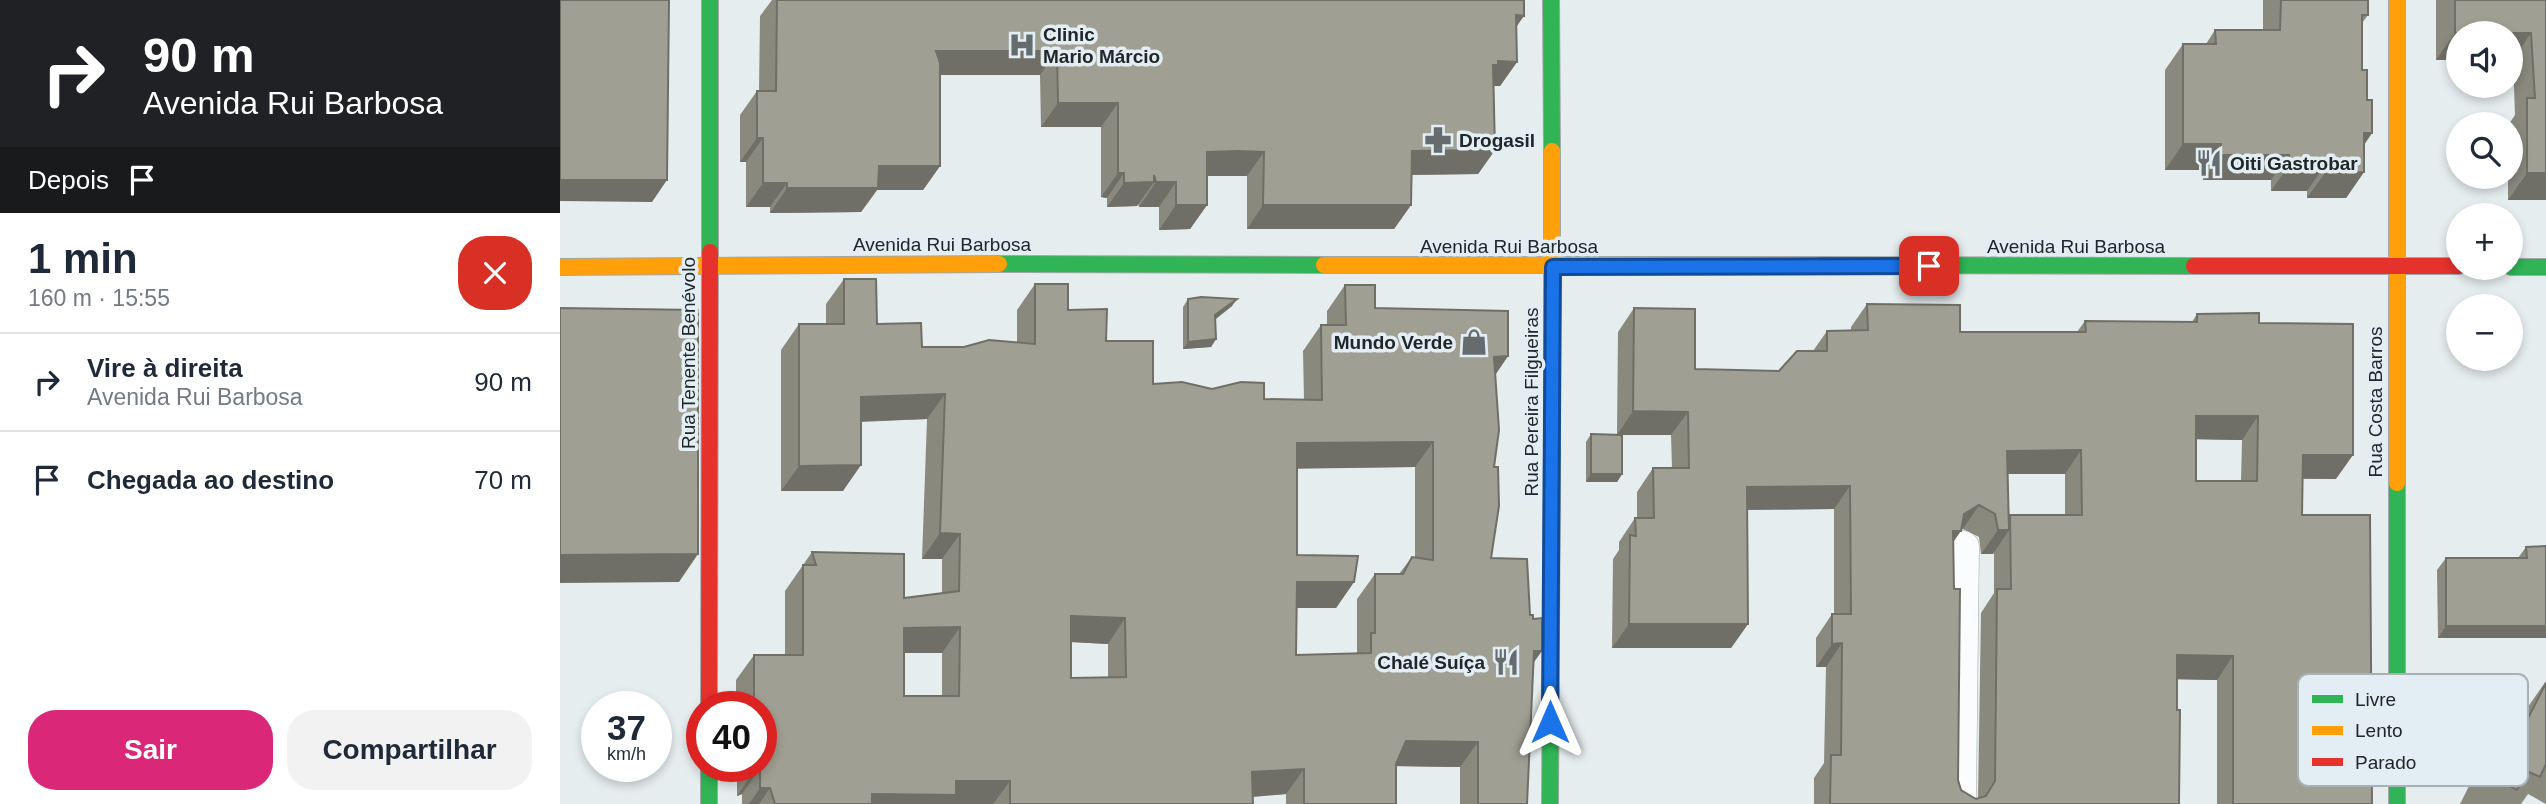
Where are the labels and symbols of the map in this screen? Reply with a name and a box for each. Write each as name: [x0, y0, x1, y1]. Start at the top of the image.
place label: Clinic Mario Márcio: [1043, 24, 1160, 67]
hospital icon: Clinic Mario Márcio: [1007, 30, 1037, 60]
pharmacy icon: Drogasil: [1423, 125, 1453, 155]
place label: Drogasil: [1459, 130, 1535, 151]
restaurant icon: Oiti Gastrobar: [2194, 148, 2224, 178]
place label: Oiti Gastrobar: [2230, 153, 2358, 174]
street label: Avenida Rui Barbosa: [853, 234, 1032, 255]
street label: Avenida Rui Barbosa: [1420, 236, 1599, 257]
pin: [1899, 236, 1959, 296]
street label: Avenida Rui Barbosa: [1987, 236, 2166, 257]
street label: Rua Tenente Benévolo: [678, 257, 699, 449]
street label: Rua Pereira Filgueiras: [1521, 307, 1542, 497]
street label: Rua Costa Barros: [2365, 326, 2386, 478]
shop icon: Mundo Verde: [1459, 327, 1489, 357]
place label: Mundo Verde: [1334, 332, 1453, 353]
restaurant icon: Chalé Suíça: [1491, 647, 1521, 677]
place label: Chalé Suíça: [1377, 652, 1485, 673]
legend: [2298, 674, 2528, 786]
position arrow: [1513, 685, 1587, 759]
text: Livre: [2355, 689, 2396, 710]
speed limit sign: 40: [686, 691, 777, 782]
text: Lento: [2355, 720, 2403, 741]
text: Parado: [2355, 752, 2416, 773]

